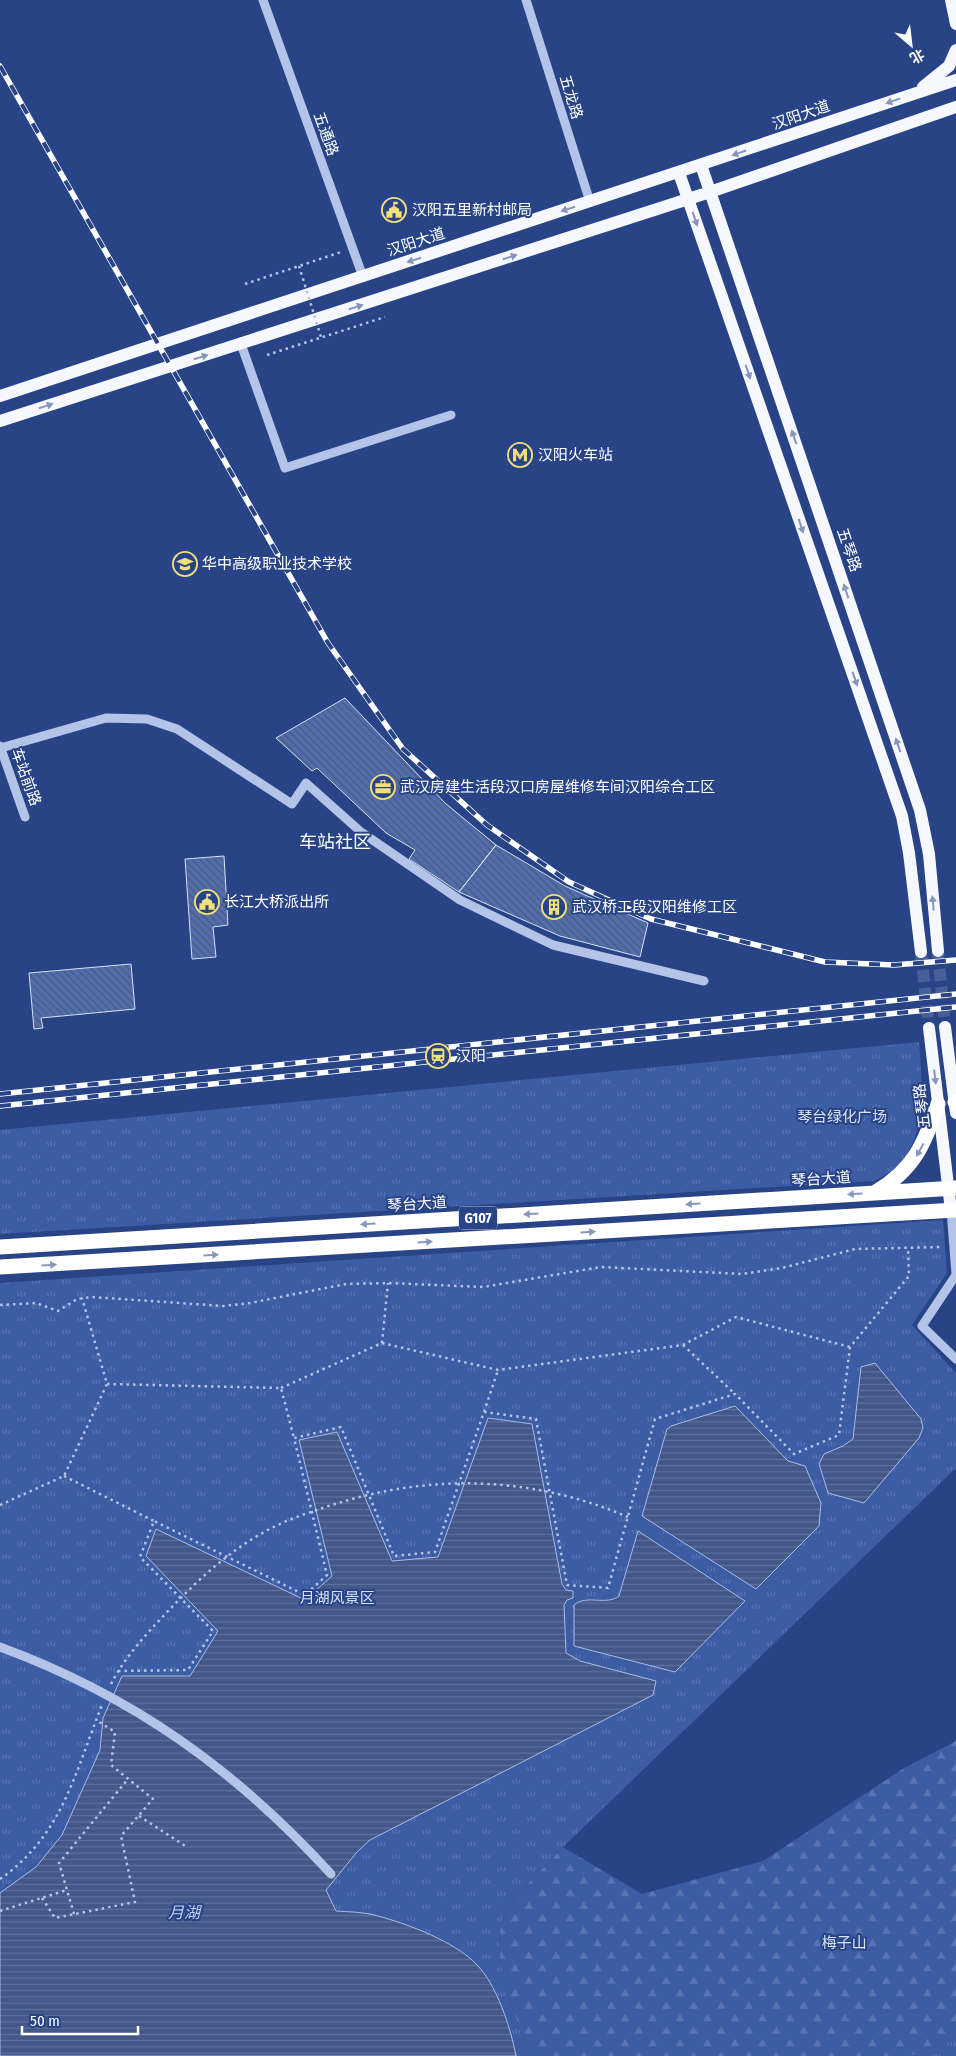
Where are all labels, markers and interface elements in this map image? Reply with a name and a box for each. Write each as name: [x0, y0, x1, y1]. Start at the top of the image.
north arrow: [886, 20, 936, 70]
text: 北: [907, 45, 927, 67]
street label: 五龙路: [556, 73, 586, 121]
street label: 汉阳大道: [770, 97, 832, 133]
one-way arrow: [885, 97, 900, 105]
street label: 五通路: [310, 110, 342, 158]
one-way arrow: [731, 149, 746, 157]
public building icon: 汉阳五里新村邮局: [381, 197, 407, 223]
place label: 汉阳五里新村邮局: [412, 201, 532, 219]
one-way arrow: [561, 206, 576, 214]
one-way arrow: [691, 212, 699, 227]
street label: 汉阳大道: [385, 224, 447, 260]
one-way arrow: [503, 252, 518, 260]
one-way arrow: [406, 256, 421, 264]
one-way arrow: [348, 303, 363, 310]
one-way arrow: [194, 353, 209, 360]
one-way arrow: [745, 365, 752, 380]
one-way arrow: [39, 402, 54, 410]
one-way arrow: [790, 429, 798, 444]
metro station icon: 汉阳火车站: [507, 442, 533, 468]
place label: 汉阳火车站: [538, 446, 613, 464]
one-way arrow: [798, 519, 806, 534]
street label: 五琴路: [833, 526, 865, 574]
school or university icon: 华中高级职业技术学校: [172, 551, 198, 577]
place label: 华中高级职业技术学校: [202, 555, 352, 573]
one-way arrow: [842, 583, 850, 598]
one-way arrow: [851, 672, 859, 687]
one-way arrow: [894, 737, 902, 752]
street label: 车站前路: [7, 746, 45, 808]
office icon: 武汉房建生活段汉口房屋维修车间汉阳综合工区: [370, 774, 396, 800]
place label: 武汉房建生活段汉口房屋维修车间汉阳综合工区: [400, 778, 715, 796]
district label: 车站社区: [299, 831, 371, 853]
public building icon: 长江大桥派出所: [194, 889, 220, 915]
place label: 长江大桥派出所: [224, 893, 329, 911]
building icon: 武汉桥工段汉阳维修工区: [541, 894, 567, 920]
one-way arrow: [929, 894, 937, 910]
place label: 武汉桥工段汉阳维修工区: [572, 898, 737, 916]
station icon: 汉阳: [425, 1043, 451, 1069]
place label: 汉阳: [456, 1047, 486, 1065]
one-way arrow: [931, 1069, 939, 1085]
street label: 五琴路: [910, 1083, 934, 1129]
park label: 琴台绿化广场: [797, 1108, 887, 1126]
one-way arrow: [916, 1142, 924, 1157]
street label: 琴台大道: [790, 1168, 852, 1190]
one-way arrow: [847, 1190, 863, 1198]
street label: 琴台大道: [386, 1193, 448, 1215]
one-way arrow: [684, 1201, 700, 1209]
road number: G107: [459, 1206, 497, 1230]
one-way arrow: [522, 1211, 538, 1219]
one-way arrow: [360, 1221, 376, 1229]
one-way arrow: [580, 1228, 596, 1236]
one-way arrow: [418, 1237, 434, 1245]
one-way arrow: [203, 1250, 219, 1258]
one-way arrow: [41, 1260, 57, 1268]
park label: 月湖风景区: [299, 1589, 375, 1607]
water label: 月湖: [168, 1903, 203, 1922]
park label: 梅子山: [821, 1934, 867, 1952]
scale bar: [22, 2004, 139, 2036]
text: 50 m: [30, 2012, 60, 2030]

